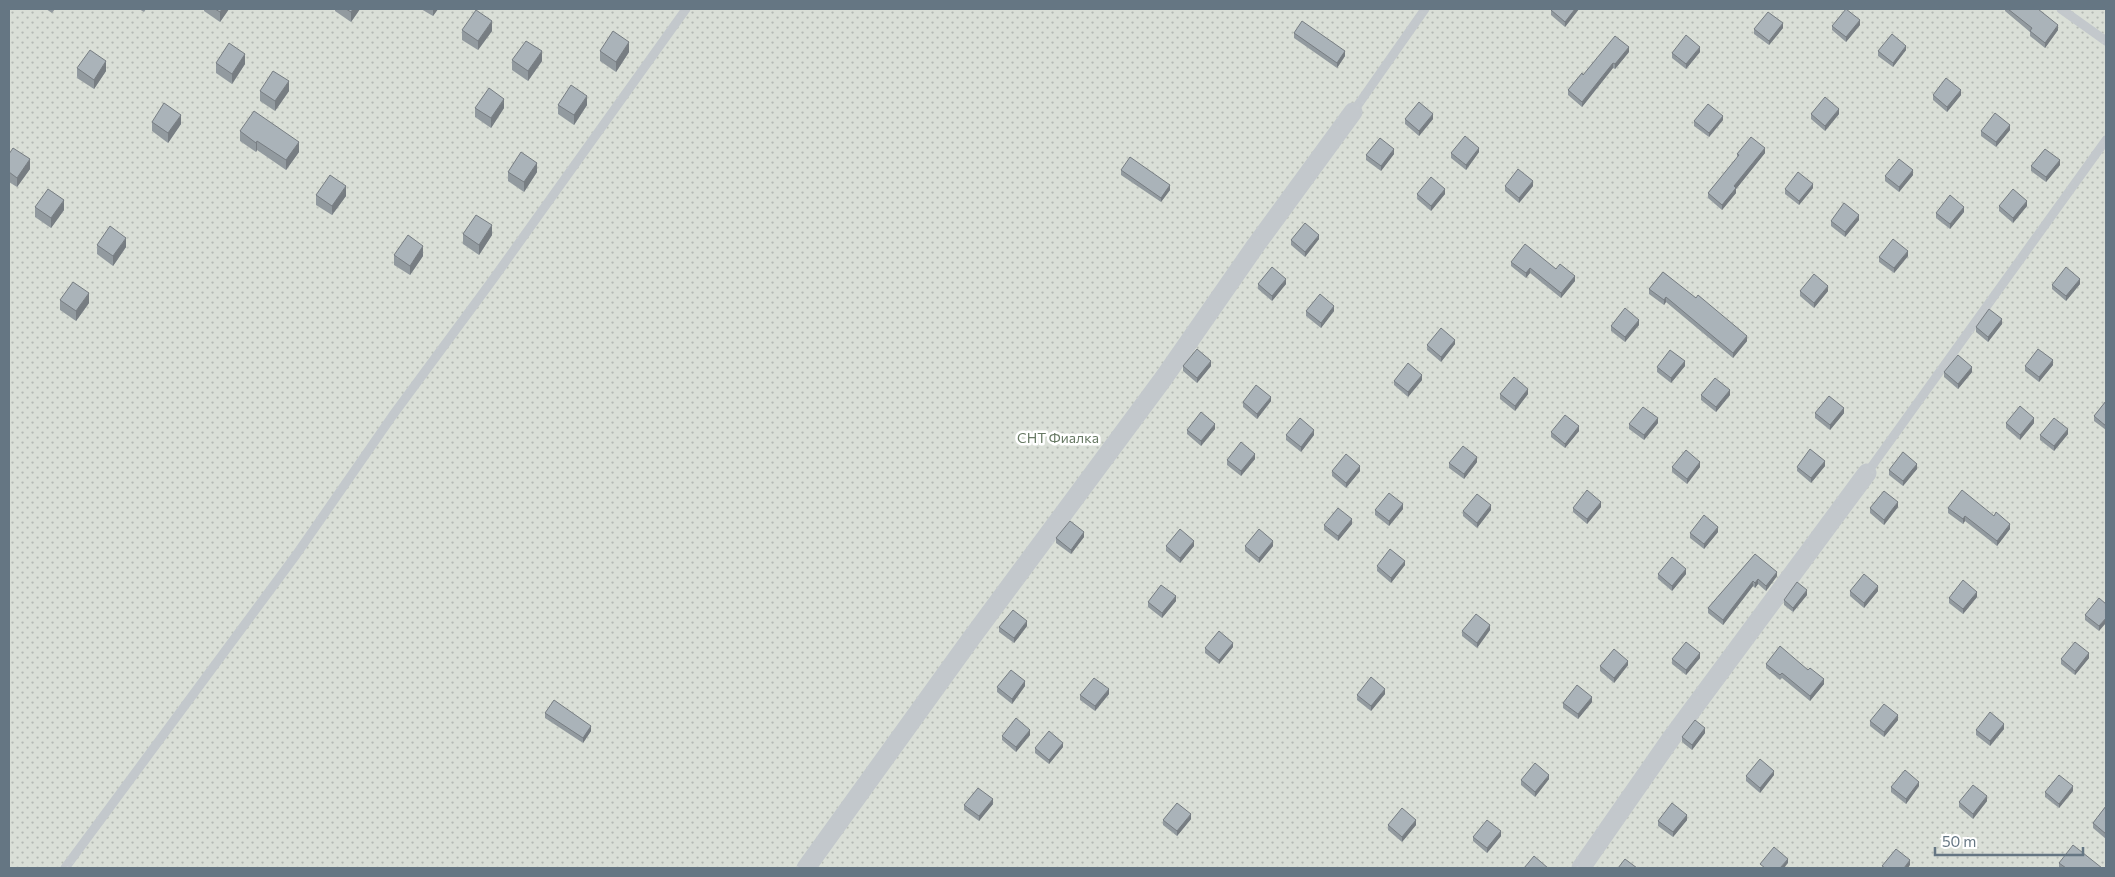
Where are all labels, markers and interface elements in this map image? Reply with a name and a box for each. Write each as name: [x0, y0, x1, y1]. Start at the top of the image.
park label: СНТ Фиалка: [1017, 429, 1099, 446]
scale bar: [1935, 824, 2082, 856]
text: 50 m: [1942, 832, 1976, 850]

